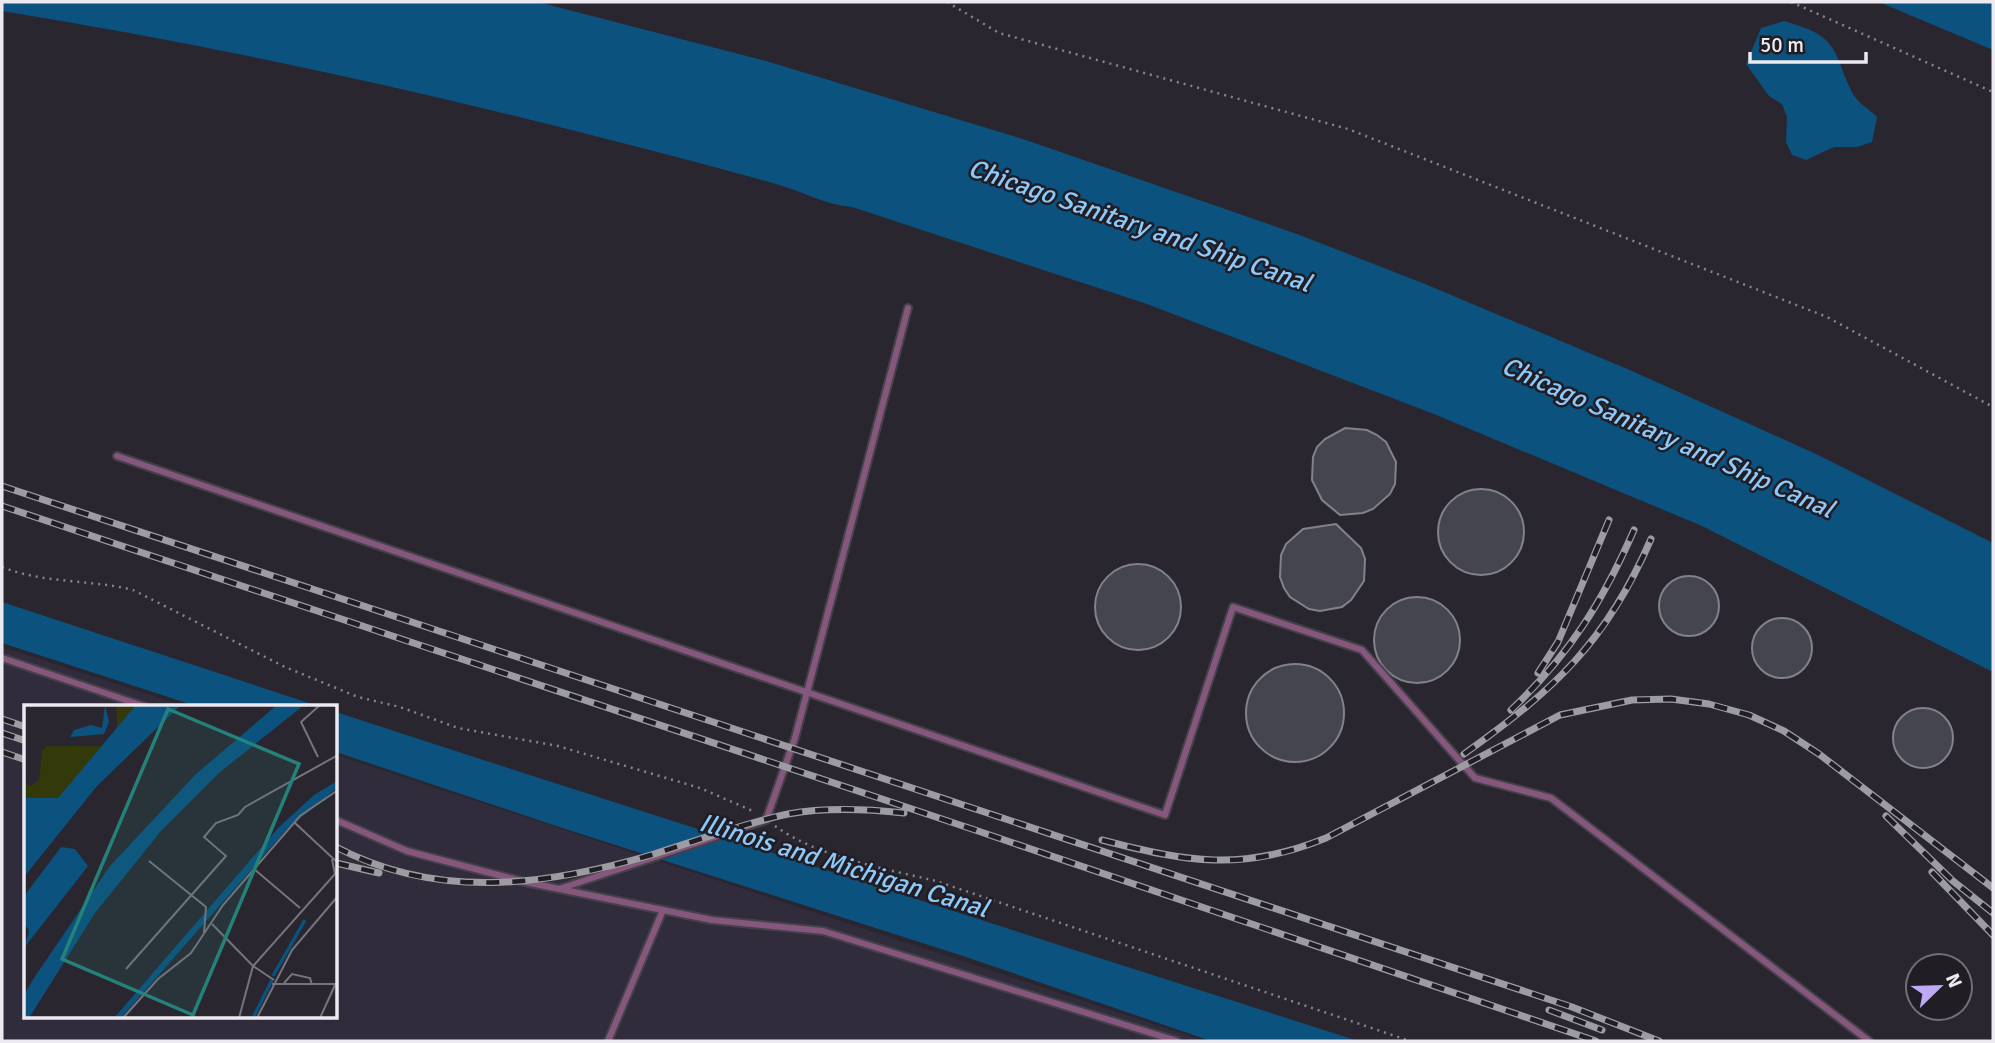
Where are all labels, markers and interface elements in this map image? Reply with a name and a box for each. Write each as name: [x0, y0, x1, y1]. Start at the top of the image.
scale bar: [1750, 21, 1866, 65]
text: 50 m: [1760, 32, 1804, 58]
water label: Chicago Sanitary and Ship Canal: [964, 152, 1317, 300]
water label: Chicago Sanitary and Ship Canal: [1497, 350, 1841, 527]
inset map: [24, 705, 338, 1018]
water label: Illinois and Michigan Canal: [695, 807, 994, 926]
north arrow: [1904, 952, 1974, 1022]
text: N: [1940, 970, 1967, 992]

